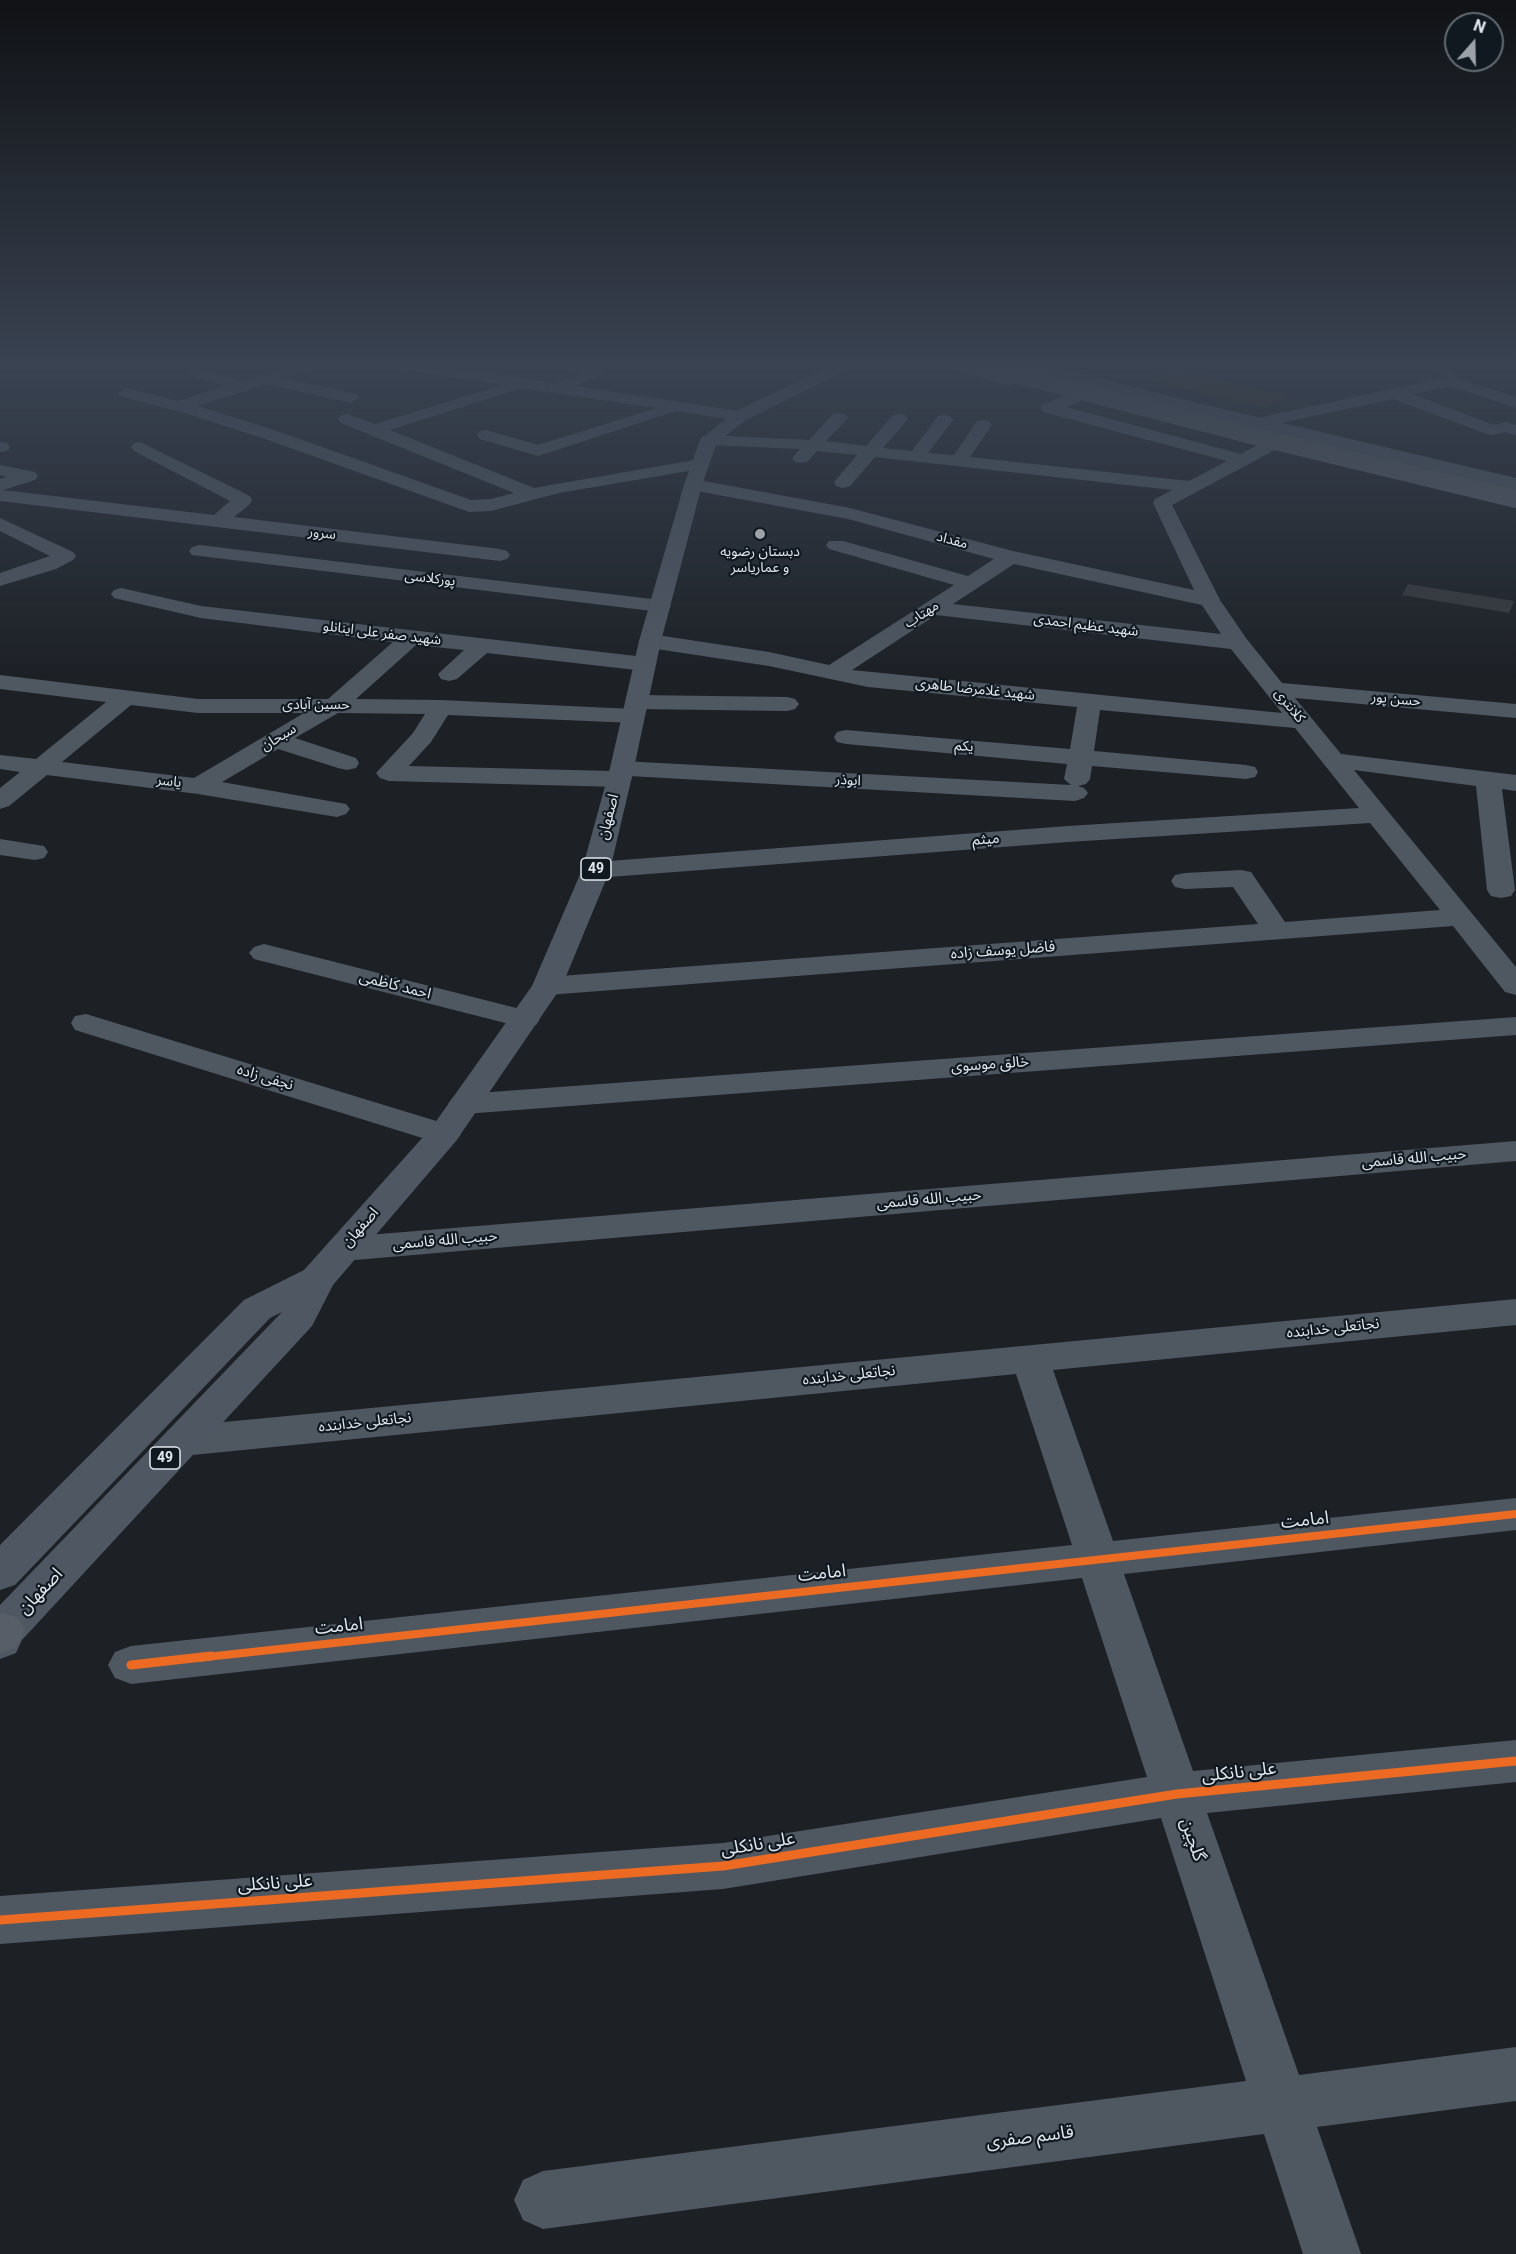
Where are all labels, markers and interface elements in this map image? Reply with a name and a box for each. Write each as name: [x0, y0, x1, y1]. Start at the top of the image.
north arrow: [1444, 12, 1504, 72]
text: N: [1471, 16, 1488, 37]
street label: سرور: [307, 524, 337, 544]
marker: دبستان رضویه و عماریاسر: [753, 527, 767, 541]
street label: مقداد: [934, 529, 970, 553]
place label: دبستان رضویه و عماریاسر: [720, 544, 800, 576]
street label: پورکلاسی: [404, 568, 456, 590]
street label: مهتاب: [902, 598, 942, 632]
street label: شهید عظیم احمدی: [1033, 611, 1139, 641]
street label: شهید صفر علی اینانلو: [322, 618, 442, 650]
street label: شهید غلامرضا طاهری: [914, 675, 1036, 705]
street label: کلانتری: [1270, 685, 1308, 727]
street label: حسن پور: [1370, 689, 1422, 711]
street label: حسین آبادی: [282, 697, 350, 713]
street label: سبحان: [258, 721, 300, 755]
street label: یکم: [954, 738, 974, 756]
street label: یاسر: [156, 772, 182, 792]
street label: ابوذر: [835, 772, 861, 790]
street label: اصفهان: [595, 792, 623, 842]
street label: میثم: [972, 830, 1000, 850]
road number: 49: [581, 858, 611, 880]
street label: فاضل یوسف زاده: [950, 938, 1056, 964]
street label: احمد کاظمی: [357, 968, 433, 1004]
street label: خالق موسوی: [950, 1053, 1030, 1077]
street label: نجفی زاده: [235, 1061, 295, 1095]
street label: حبیب الله قاسمی: [1361, 1145, 1467, 1173]
street label: حبیب الله قاسمی: [876, 1186, 982, 1214]
street label: اصفهان: [339, 1204, 383, 1252]
street label: حبیب الله قاسمی: [392, 1227, 498, 1255]
street label: نجاتعلی خدابنده: [1286, 1315, 1380, 1343]
street label: نجاتعلی خدابنده: [802, 1362, 896, 1390]
street label: نجاتعلی خدابنده: [318, 1409, 412, 1437]
road number: 49: [150, 1447, 180, 1469]
street label: امامت: [1280, 1508, 1330, 1534]
street label: امامت: [797, 1561, 847, 1587]
street label: اصفهان: [14, 1564, 68, 1620]
street label: امامت: [314, 1614, 364, 1640]
street label: علی نانکلی: [1201, 1758, 1277, 1788]
street label: گلچین: [1175, 1816, 1209, 1864]
street label: علی نانکلی: [719, 1828, 797, 1862]
street label: علی نانکلی: [237, 1871, 313, 1897]
street label: قاسم صفری: [985, 2122, 1075, 2154]

